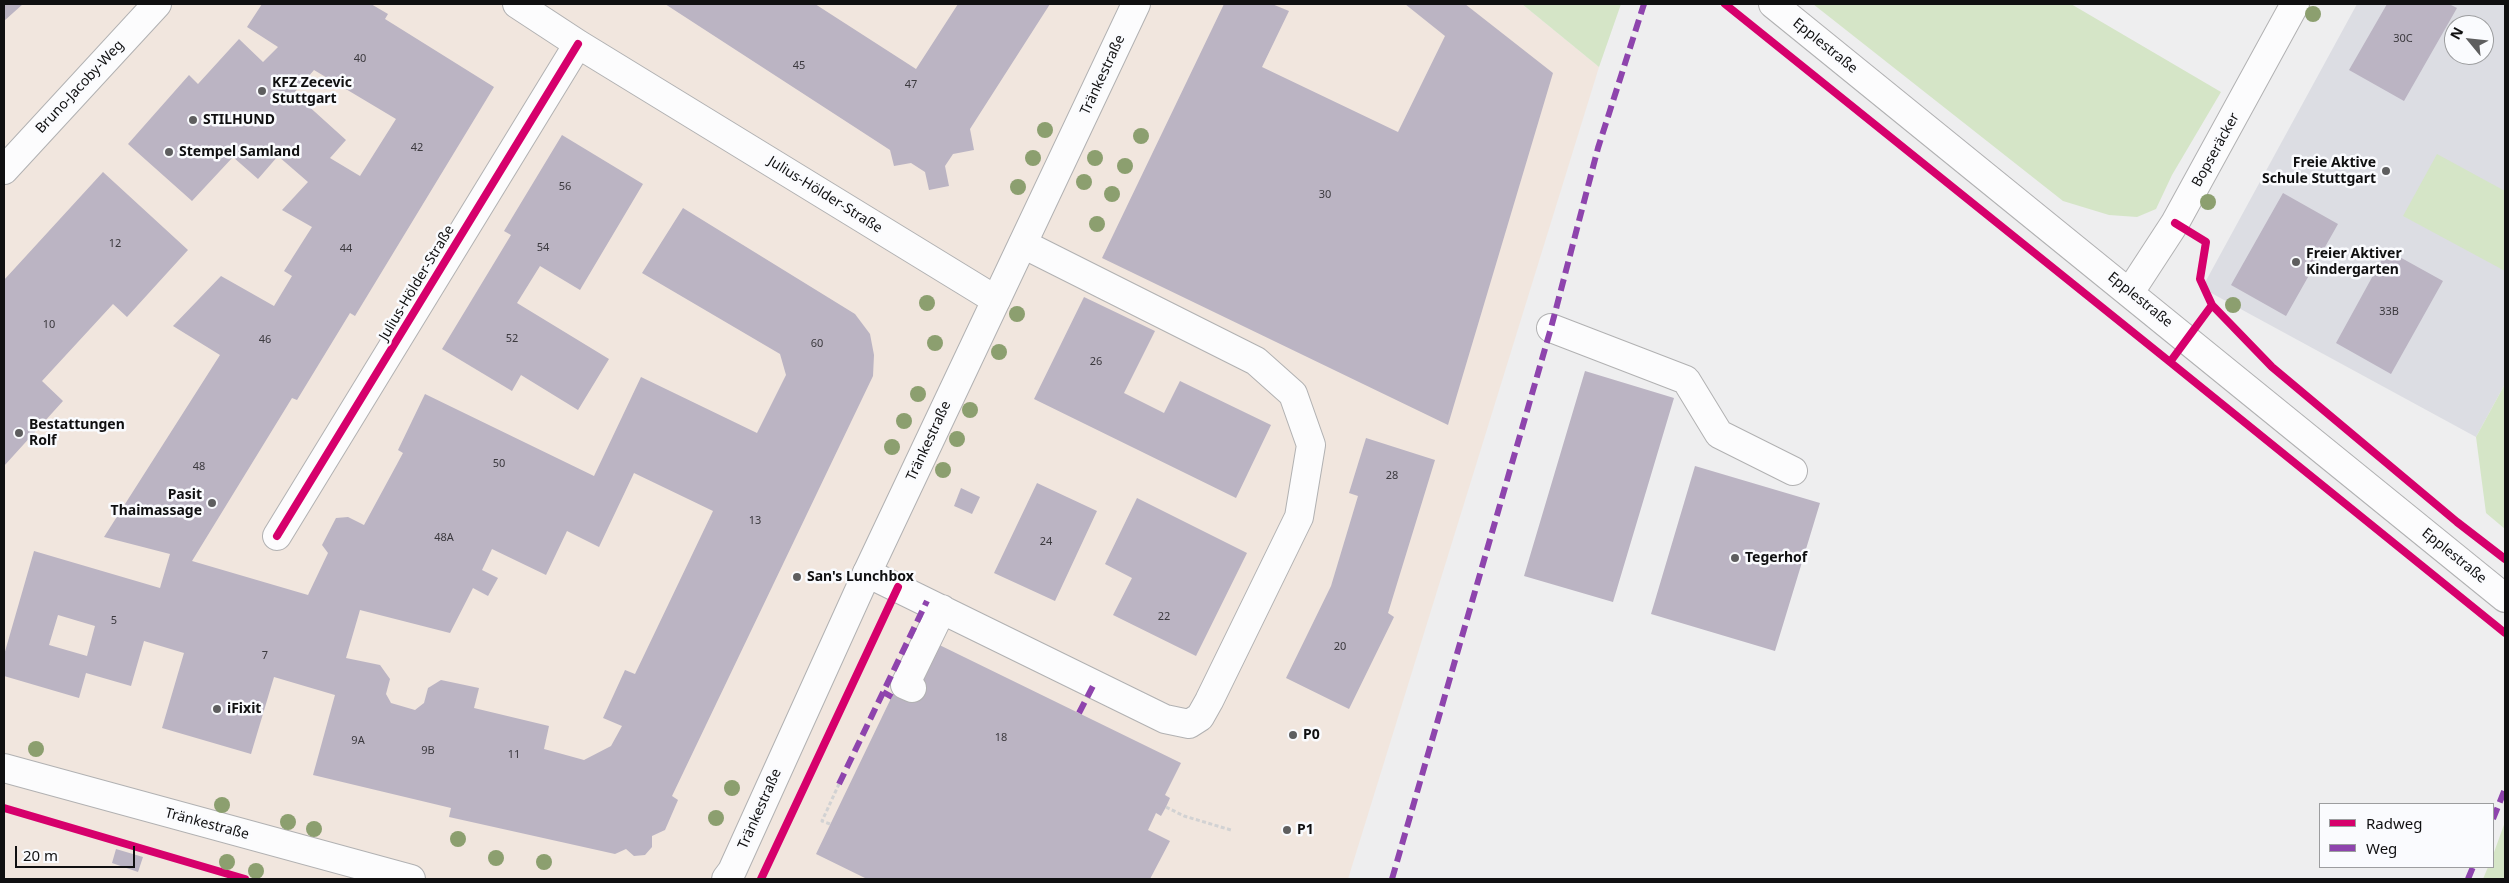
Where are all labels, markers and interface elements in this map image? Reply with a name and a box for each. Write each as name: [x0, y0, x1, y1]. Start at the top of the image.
street label: Epplestraße: [1789, 15, 1861, 77]
north arrow: [2444, 15, 2494, 65]
text: N: [2445, 24, 2467, 43]
street label: Tränkestraße: [1077, 32, 1129, 118]
house number: 30C: [2393, 32, 2413, 46]
street label: Bruno-Jacoby-Weg: [33, 37, 127, 137]
house number: 40: [354, 52, 366, 66]
house number: 45: [793, 59, 805, 73]
place label: KFZ Zecevic Stuttgart: [272, 75, 352, 108]
house number: 47: [905, 78, 917, 92]
marker: KFZ Zecevic Stuttgart: [256, 85, 268, 97]
street label: Bopseräcker: [2189, 110, 2243, 190]
place label: STILHUND: [203, 112, 275, 128]
marker: STILHUND: [187, 114, 199, 126]
house number: 42: [411, 141, 423, 155]
place label: Stempel Samland: [179, 144, 300, 160]
marker: Stempel Samland: [163, 146, 175, 158]
street label: Julius-Hölder-Straße: [765, 153, 885, 237]
place label: Freie Aktive Schule Stuttgart: [2262, 155, 2376, 188]
marker: Freie Aktive Schule Stuttgart: [2380, 165, 2392, 177]
house number: 56: [559, 180, 571, 194]
house number: 30: [1319, 188, 1331, 202]
street label: Julius-Hölder-Straße: [376, 222, 458, 344]
house number: 12: [109, 237, 121, 251]
house number: 54: [537, 241, 549, 255]
house number: 44: [340, 242, 352, 256]
place label: Freier Aktiver Kindergarten: [2306, 246, 2402, 278]
marker: Freier Aktiver Kindergarten: [2290, 256, 2302, 268]
street label: Epplestraße: [2104, 269, 2176, 331]
house number: 33B: [2379, 305, 2399, 319]
house number: 10: [43, 318, 55, 332]
house number: 52: [506, 332, 518, 346]
house number: 46: [259, 333, 271, 347]
house number: 60: [811, 337, 823, 351]
house number: 26: [1090, 355, 1102, 369]
street label: Tränkestraße: [903, 398, 955, 484]
place label: Bestattungen Rolf: [29, 417, 125, 450]
marker: Bestattungen Rolf: [13, 427, 25, 439]
house number: 50: [493, 457, 505, 471]
house number: 48: [193, 460, 205, 474]
house number: 28: [1386, 469, 1398, 483]
place label: Pasit Thaimassage: [111, 487, 202, 520]
marker: Pasit Thaimassage: [206, 497, 218, 509]
house number: 13: [749, 514, 761, 528]
street label: Epplestraße: [2418, 525, 2490, 587]
house number: 48A: [434, 531, 454, 545]
house number: 24: [1040, 535, 1052, 549]
place label: Tegerhof: [1745, 550, 1807, 566]
marker: Tegerhof: [1729, 552, 1741, 564]
place label: San's Lunchbox: [807, 569, 914, 585]
marker: San's Lunchbox: [791, 571, 803, 583]
house number: 22: [1158, 610, 1170, 624]
house number: 5: [111, 614, 117, 628]
house number: 20: [1334, 640, 1346, 654]
house number: 7: [262, 649, 268, 663]
place label: iFixit: [227, 701, 261, 717]
marker: iFixit: [211, 703, 223, 715]
place label: P0: [1303, 727, 1320, 743]
marker: P0: [1287, 729, 1299, 741]
house number: 18: [995, 731, 1007, 745]
house number: 9A: [351, 734, 365, 748]
house number: 9B: [421, 744, 435, 758]
house number: 11: [508, 748, 520, 762]
street label: Tränkestraße: [735, 766, 785, 852]
legend: [2319, 803, 2494, 868]
street label: Tränkestraße: [163, 805, 251, 843]
text: Radweg: [2366, 813, 2422, 833]
place label: P1: [1297, 822, 1314, 838]
marker: P1: [1281, 824, 1293, 836]
scale bar: [18, 836, 138, 868]
text: Weg: [2366, 838, 2397, 858]
text: 20 m: [23, 845, 58, 865]

